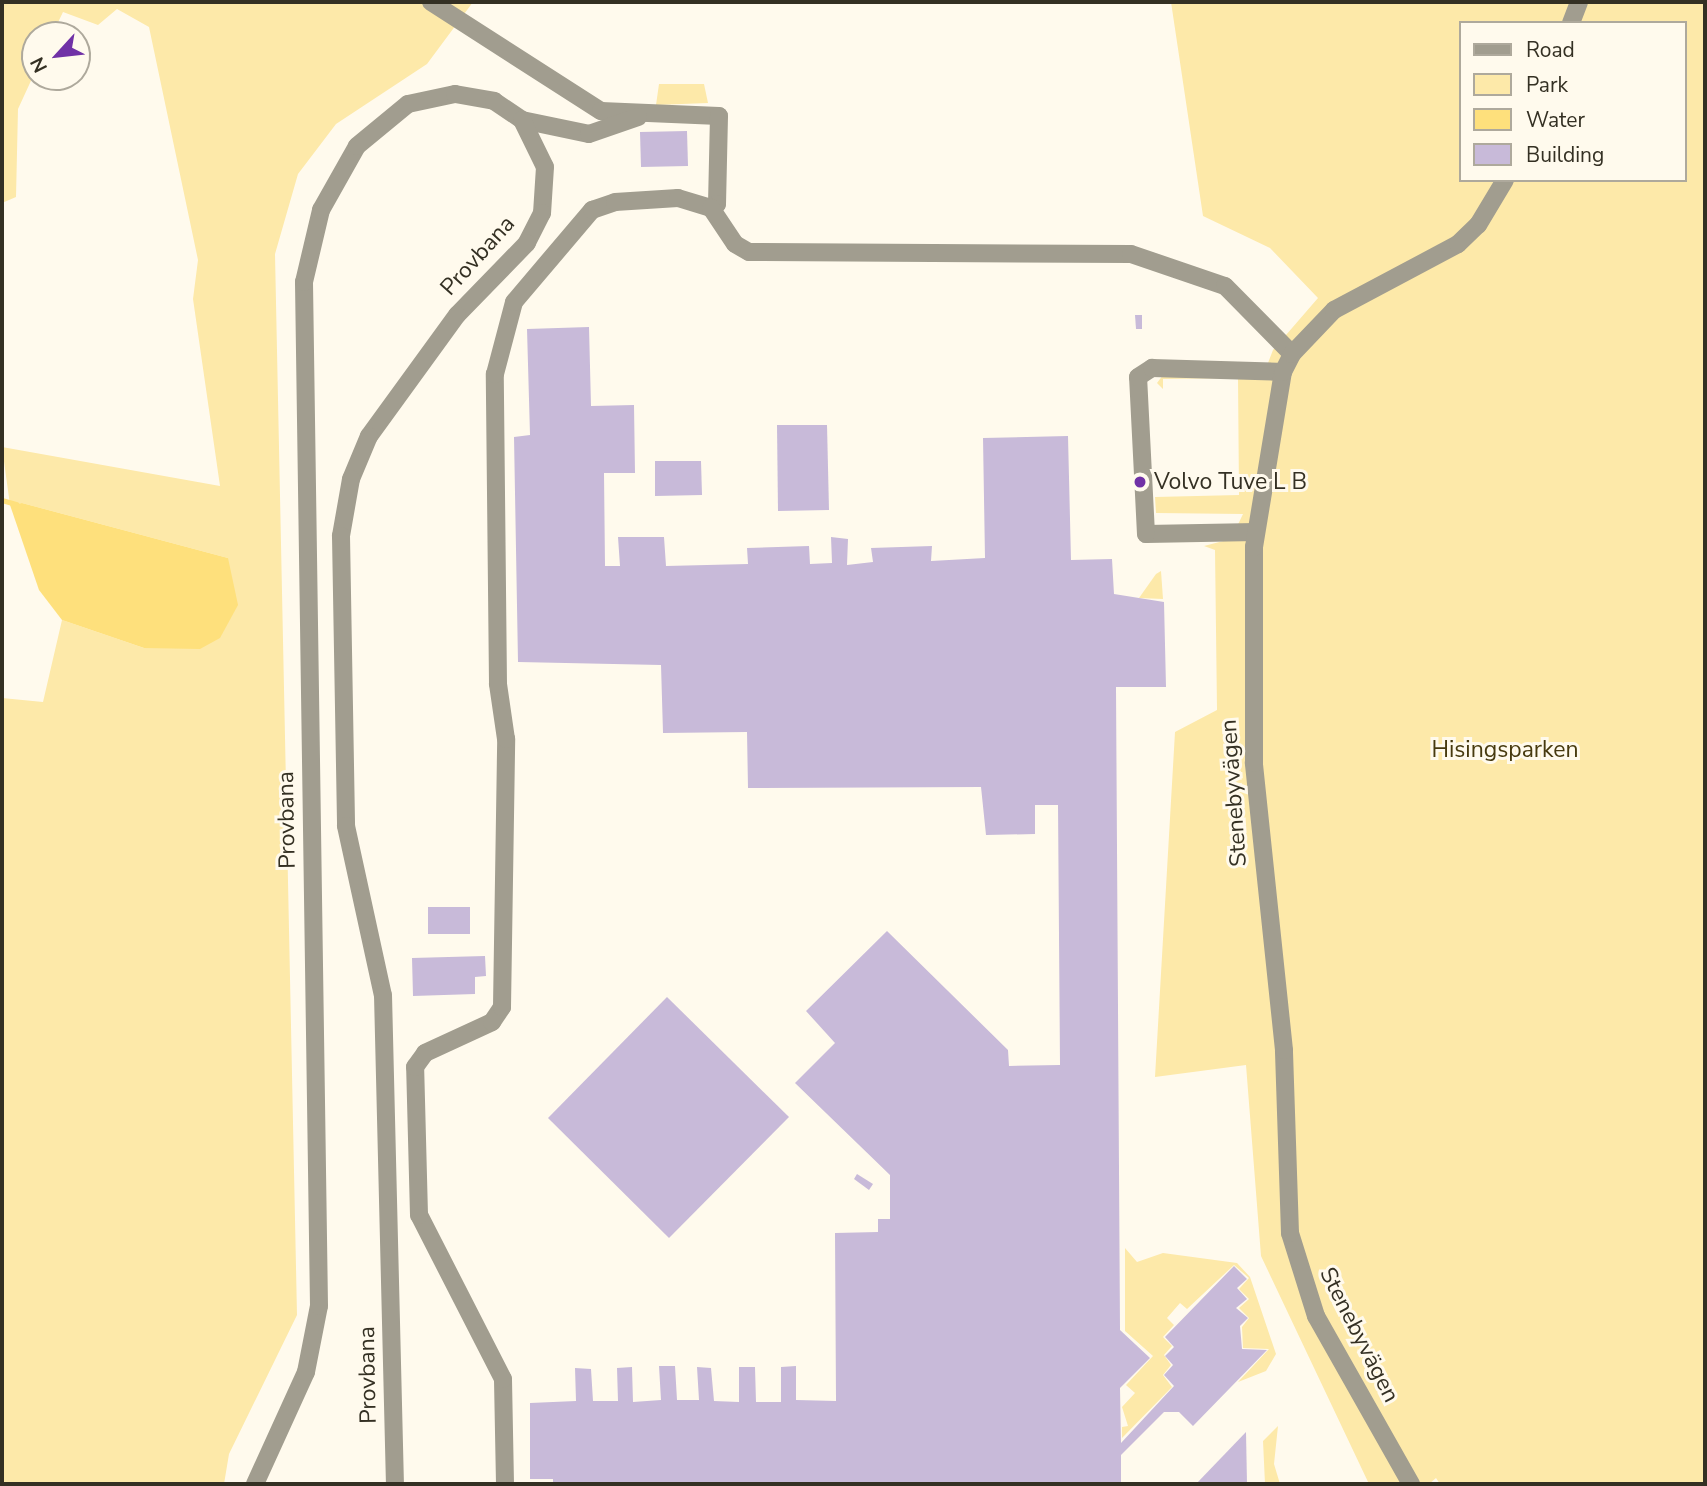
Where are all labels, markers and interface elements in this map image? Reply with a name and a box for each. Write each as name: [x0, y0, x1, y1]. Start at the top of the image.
north arrow: [21, 21, 91, 91]
legend: [1458, 21, 1686, 182]
text: Road: [1526, 36, 1575, 64]
text: N: [24, 52, 54, 77]
text: Park: [1526, 71, 1568, 99]
text: Water: [1526, 106, 1585, 134]
text: Building: [1526, 141, 1604, 169]
street label: Provbana: [435, 210, 521, 302]
place label: Volvo Tuve L B: [1154, 468, 1307, 496]
marker: Volvo Tuve L B: [1132, 474, 1148, 490]
street label: Stenebyvägen: [1215, 718, 1253, 868]
park label: Hisingsparken: [1431, 736, 1579, 764]
street label: Provbana: [272, 771, 302, 869]
street label: Stenebyvägen: [1313, 1263, 1405, 1407]
street label: Provbana: [353, 1326, 383, 1424]

